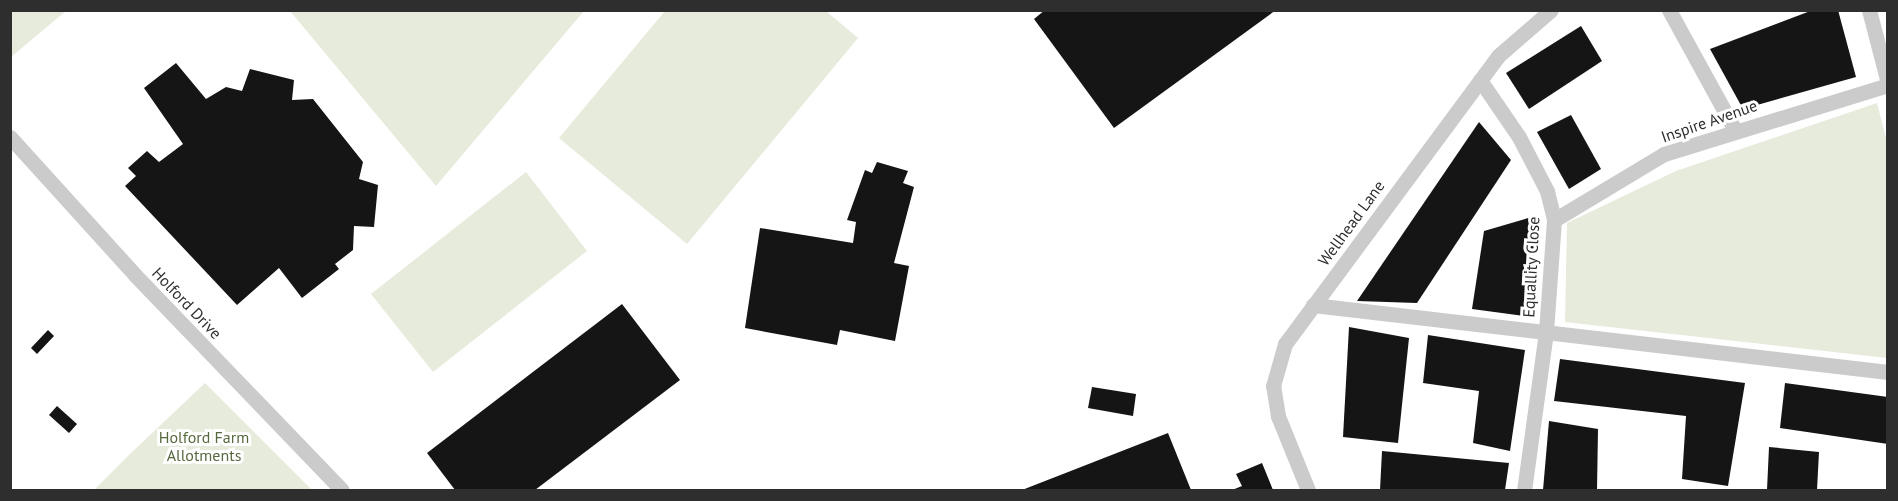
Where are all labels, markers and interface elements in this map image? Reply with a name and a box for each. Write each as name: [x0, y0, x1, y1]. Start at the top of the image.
street label: Inspire Avenue: [1658, 95, 1760, 147]
street label: Wellhead Lane: [1314, 177, 1388, 269]
street label: Equallity Close: [1519, 216, 1543, 318]
street label: Holford Drive: [148, 263, 226, 343]
park label: Holford Farm Allotments: [159, 427, 249, 465]

